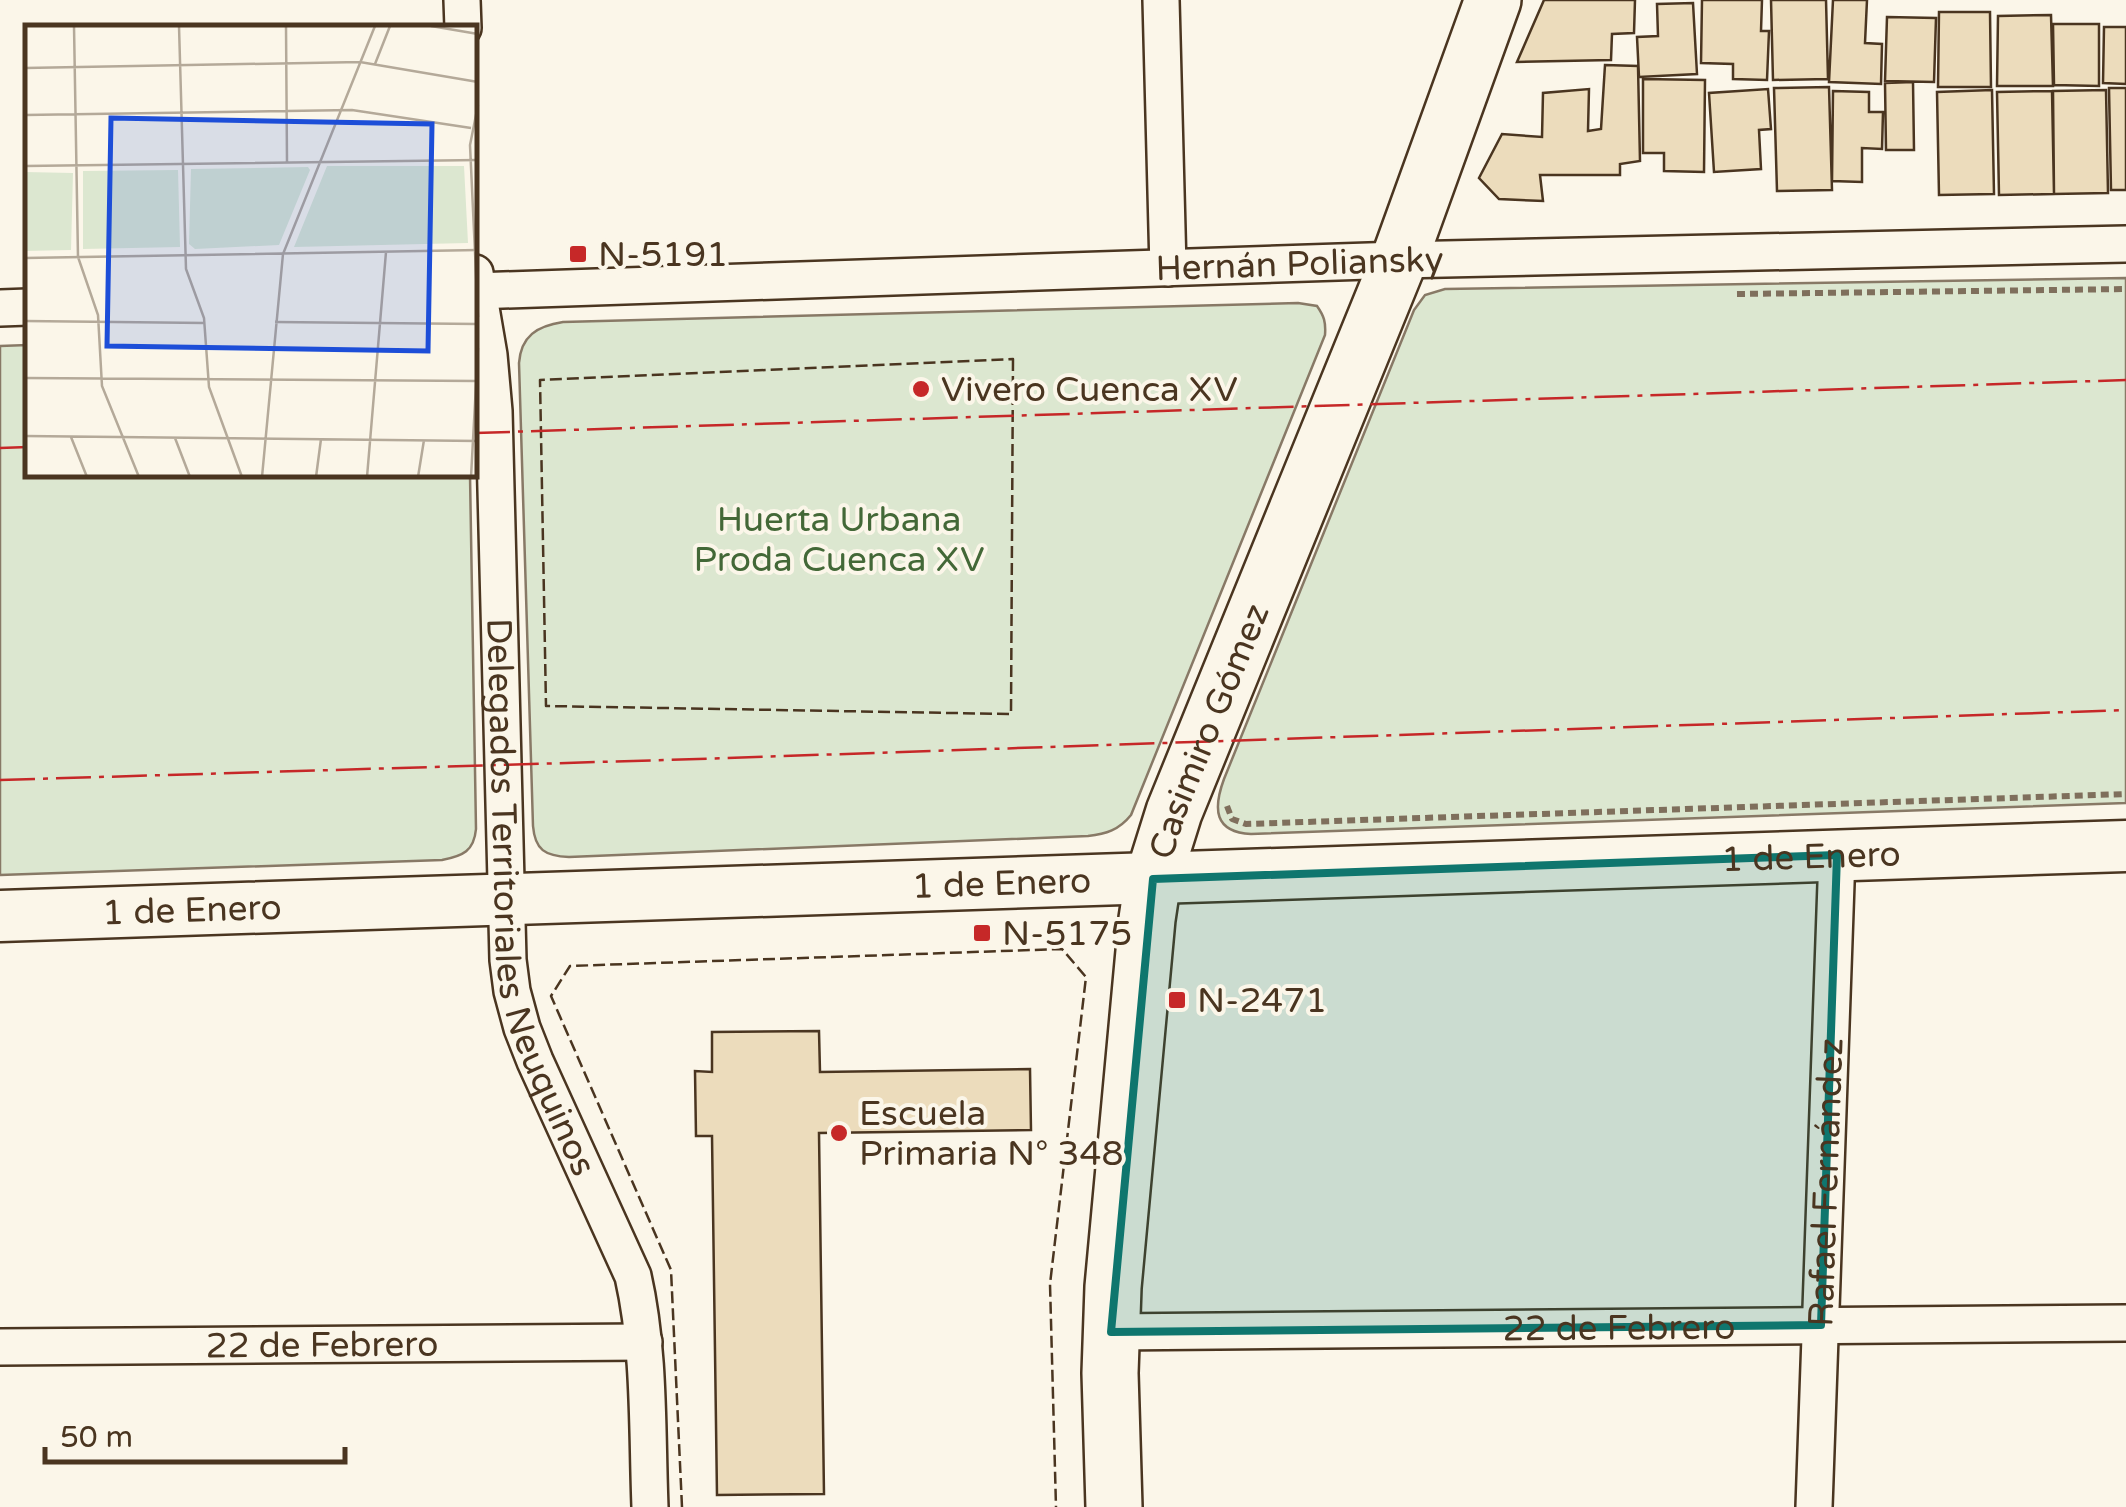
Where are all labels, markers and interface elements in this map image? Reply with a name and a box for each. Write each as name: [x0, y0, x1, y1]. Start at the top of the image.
inset map: [25, 25, 478, 478]
place label: N-5191: [598, 234, 728, 276]
street label: Hernán Poliansky: [1155, 239, 1444, 290]
marker: N-5191: [567, 243, 589, 265]
place label: Vivero Cuenca XV: [941, 369, 1238, 411]
marker: Vivero Cuenca XV: [910, 378, 932, 400]
park label: Huerta Urbana Proda Cuenca XV: [694, 499, 984, 581]
street label: Casimiro Gómez: [1141, 598, 1279, 864]
street label: Delegados Territoriales Neuquinos: [477, 618, 604, 1183]
street label: 1 de Enero: [1721, 833, 1901, 881]
street label: 1 de Enero: [911, 860, 1092, 908]
street label: 1 de Enero: [102, 887, 282, 935]
place label: N-5175: [1002, 913, 1132, 955]
marker: N-5175: [971, 922, 993, 944]
place label: N-2471: [1197, 980, 1327, 1022]
marker: N-2471: [1166, 989, 1188, 1011]
street label: Rafael Fernández: [1800, 1037, 1853, 1327]
place label: Escuela Primaria N° 348: [859, 1093, 1123, 1175]
marker: Escuela Primaria N° 348: [828, 1122, 850, 1144]
street label: 22 de Febrero: [1502, 1306, 1736, 1351]
street label: 22 de Febrero: [205, 1324, 439, 1367]
scale bar: [45, 1402, 345, 1464]
text: 50 m: [60, 1419, 133, 1456]

